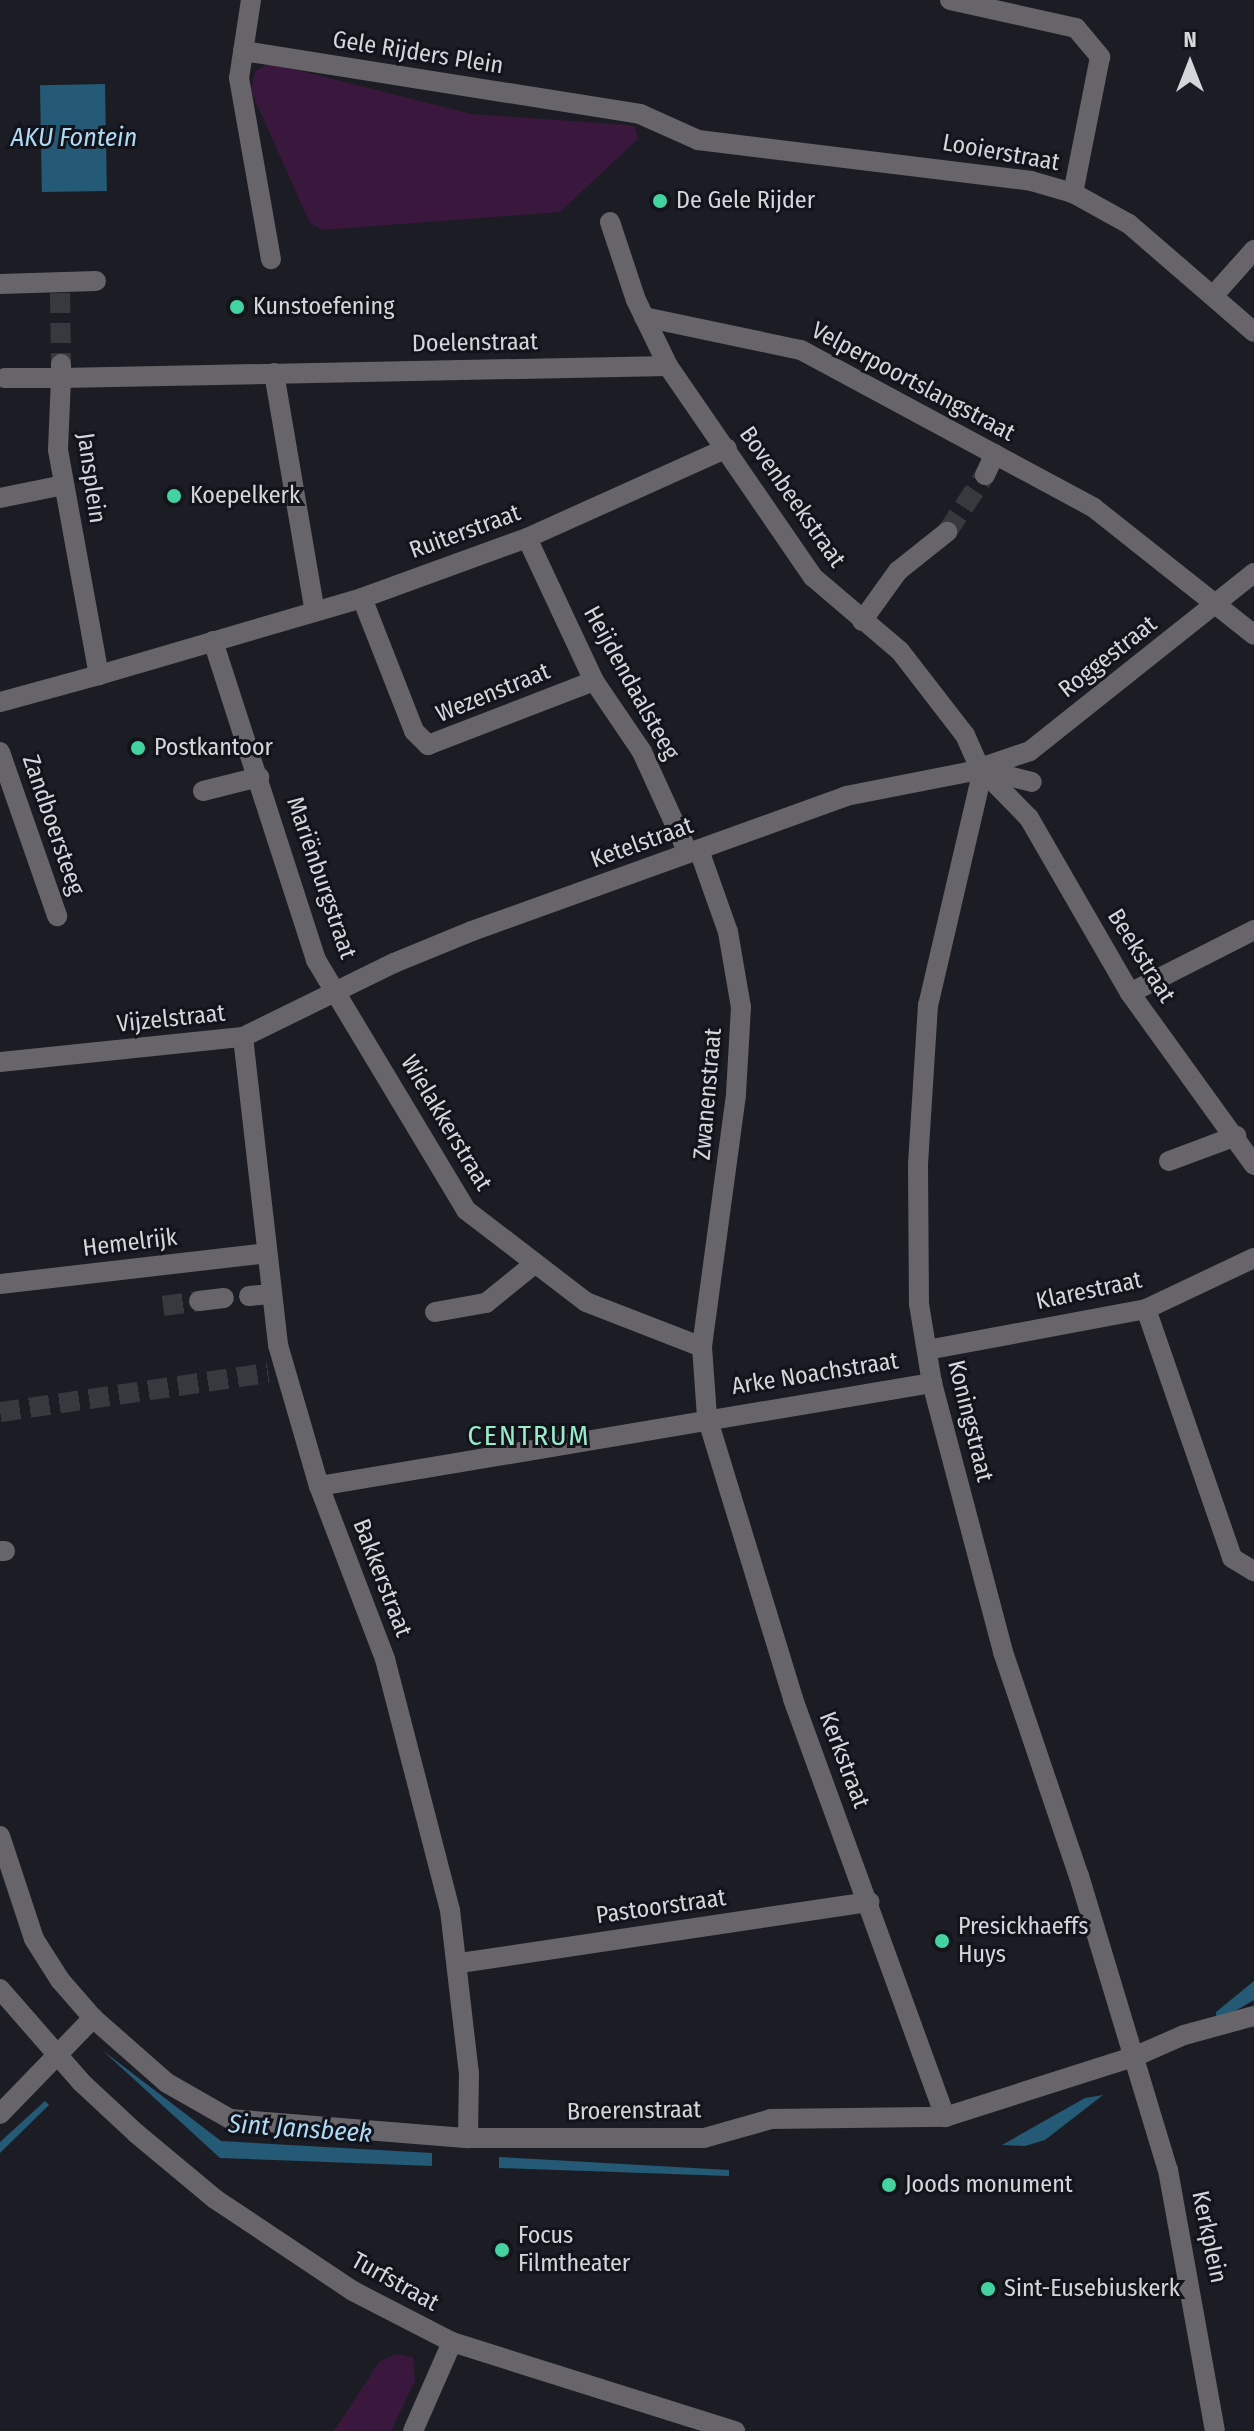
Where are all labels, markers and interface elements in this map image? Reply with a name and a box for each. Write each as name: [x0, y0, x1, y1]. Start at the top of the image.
north arrow: [1150, 24, 1230, 104]
street label: Gele Rijders Plein: [331, 25, 505, 81]
text: N: [1183, 26, 1197, 53]
water label: AKU Fontein: [11, 122, 137, 154]
street label: Looierstraat: [940, 129, 1062, 177]
place label: De Gele Rijder: [676, 187, 815, 215]
marker: De Gele Rijder: [651, 192, 669, 210]
place label: Kunstoefening: [253, 293, 394, 321]
marker: Kunstoefening: [228, 298, 246, 316]
street label: Velperpoortslangstraat: [806, 316, 1020, 448]
street label: Doelenstraat: [412, 328, 538, 358]
street label: Bovenbeekstraat: [733, 421, 851, 573]
street label: Jansplein: [70, 431, 112, 525]
place label: Koepelkerk: [190, 482, 300, 510]
marker: Koepelkerk: [165, 487, 183, 505]
street label: Ruiterstraat: [406, 499, 524, 565]
street label: Heijdendaalsteeg: [577, 601, 685, 765]
street label: Roggestraat: [1053, 610, 1163, 704]
street label: Wezenstraat: [432, 657, 554, 729]
place label: Postkantoor: [154, 734, 273, 762]
marker: Postkantoor: [129, 739, 147, 757]
street label: Zandboersteeg: [16, 751, 90, 899]
street label: Mariënburgstraat: [280, 793, 362, 963]
street label: Ketelstraat: [587, 811, 697, 875]
street label: Beekstraat: [1101, 904, 1181, 1008]
street label: Vijzelstraat: [115, 999, 227, 1039]
street label: Zwanenstraat: [688, 1027, 728, 1161]
street label: Wielakkerstraat: [394, 1050, 498, 1196]
street label: Hemelrijk: [81, 1223, 179, 1263]
street label: Klarestraat: [1034, 1266, 1144, 1316]
street label: Arke Noachstraat: [730, 1347, 900, 1401]
street label: Koningstraat: [941, 1357, 999, 1485]
district label: CENTRUM: [468, 1419, 590, 1453]
street label: Bakkerstraat: [346, 1515, 418, 1641]
street label: Kerkstraat: [813, 1708, 875, 1812]
street label: Pastoorstraat: [594, 1884, 728, 1930]
place label: Presickhaeffs Huys: [958, 1913, 1089, 1969]
marker: Presickhaeffs Huys: [933, 1932, 951, 1950]
street label: Broerenstraat: [567, 2095, 701, 2127]
water label: Sint Jansbeek: [227, 2108, 373, 2150]
place label: Joods monument: [905, 2171, 1073, 2199]
marker: Joods monument: [880, 2176, 898, 2194]
street label: Kerkplein: [1185, 2188, 1233, 2286]
place label: Focus Filmtheater: [518, 2222, 630, 2278]
marker: Focus Filmtheater: [493, 2241, 511, 2259]
street label: Turfstraat: [346, 2246, 444, 2318]
place label: Sint-Eusebiuskerk: [1004, 2275, 1180, 2303]
marker: Sint-Eusebiuskerk: [979, 2280, 997, 2298]

